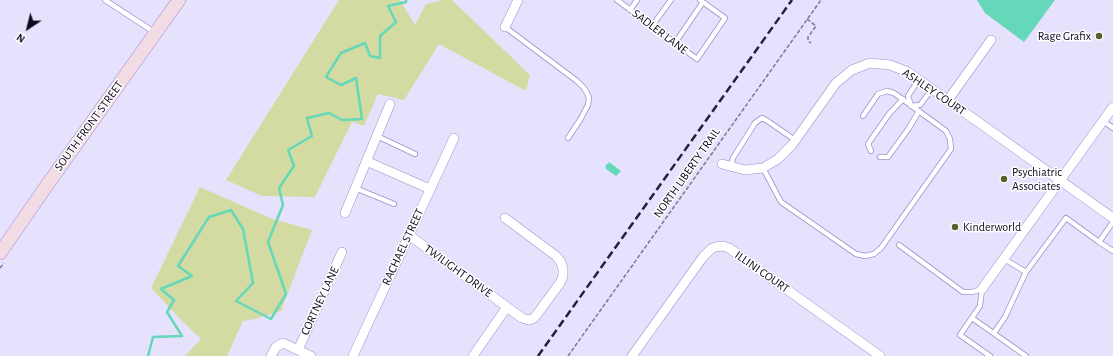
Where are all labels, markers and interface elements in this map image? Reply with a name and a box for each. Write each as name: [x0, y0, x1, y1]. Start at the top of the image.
street label: SADLER LANE: [629, 6, 691, 58]
north arrow: [8, 8, 48, 48]
place label: Rage Grafix: [1038, 29, 1091, 43]
marker: Rage Grafix: [1094, 31, 1104, 41]
text: N: [15, 32, 27, 45]
street label: ASHLEY COURT: [900, 66, 968, 118]
street label: SOUTH FRONT STREET: [52, 78, 126, 174]
street label: NORTH LIBERTY TRAIL: [651, 125, 723, 221]
place label: Psychiatric Associates: [1012, 165, 1062, 193]
marker: Psychiatric Associates: [999, 174, 1009, 184]
street label: RACHAEL STREET: [379, 206, 427, 288]
place label: Kinderworld: [963, 220, 1021, 234]
marker: Kinderworld: [950, 222, 960, 232]
street label: TWILIGHT DRIVE: [421, 241, 495, 301]
street label: ILLINI COURT: [732, 248, 792, 296]
street label: CORTNEY LANE: [298, 264, 342, 338]

